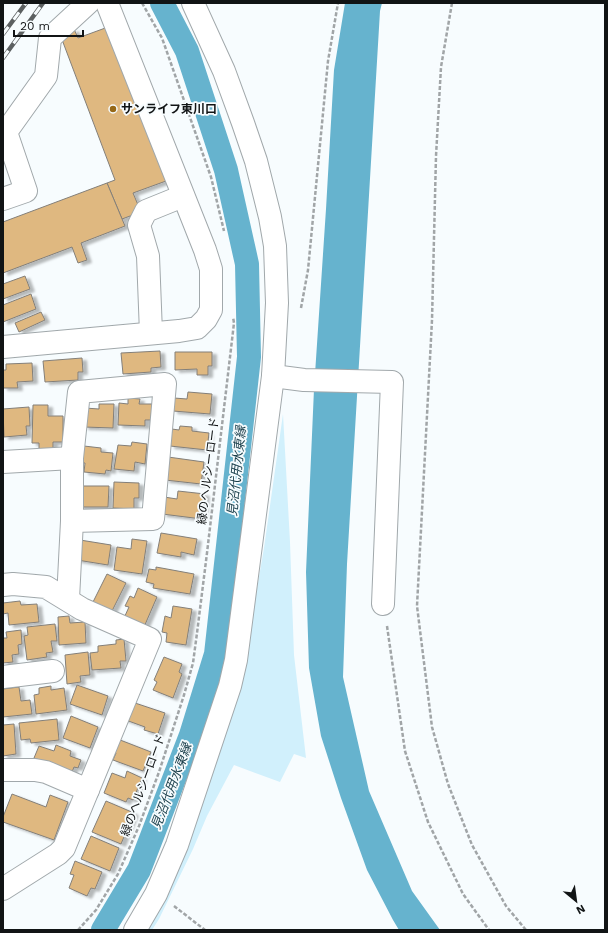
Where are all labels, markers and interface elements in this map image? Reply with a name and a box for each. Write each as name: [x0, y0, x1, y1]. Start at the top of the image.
scale bar: [14, 12, 83, 38]
text: 20 m: [20, 19, 50, 33]
place label: サンライフ東川口: [121, 102, 217, 116]
marker: サンライフ東川口: [108, 104, 118, 114]
street label: 緑のヘルシーロード: [194, 417, 222, 525]
water label: 見沼代用水東縁: [224, 423, 249, 517]
street label: 緑のヘルシーロード: [118, 732, 168, 838]
water label: 見沼代用水東縁: [148, 739, 195, 831]
north arrow: [556, 881, 596, 921]
text: N: [574, 902, 587, 917]

